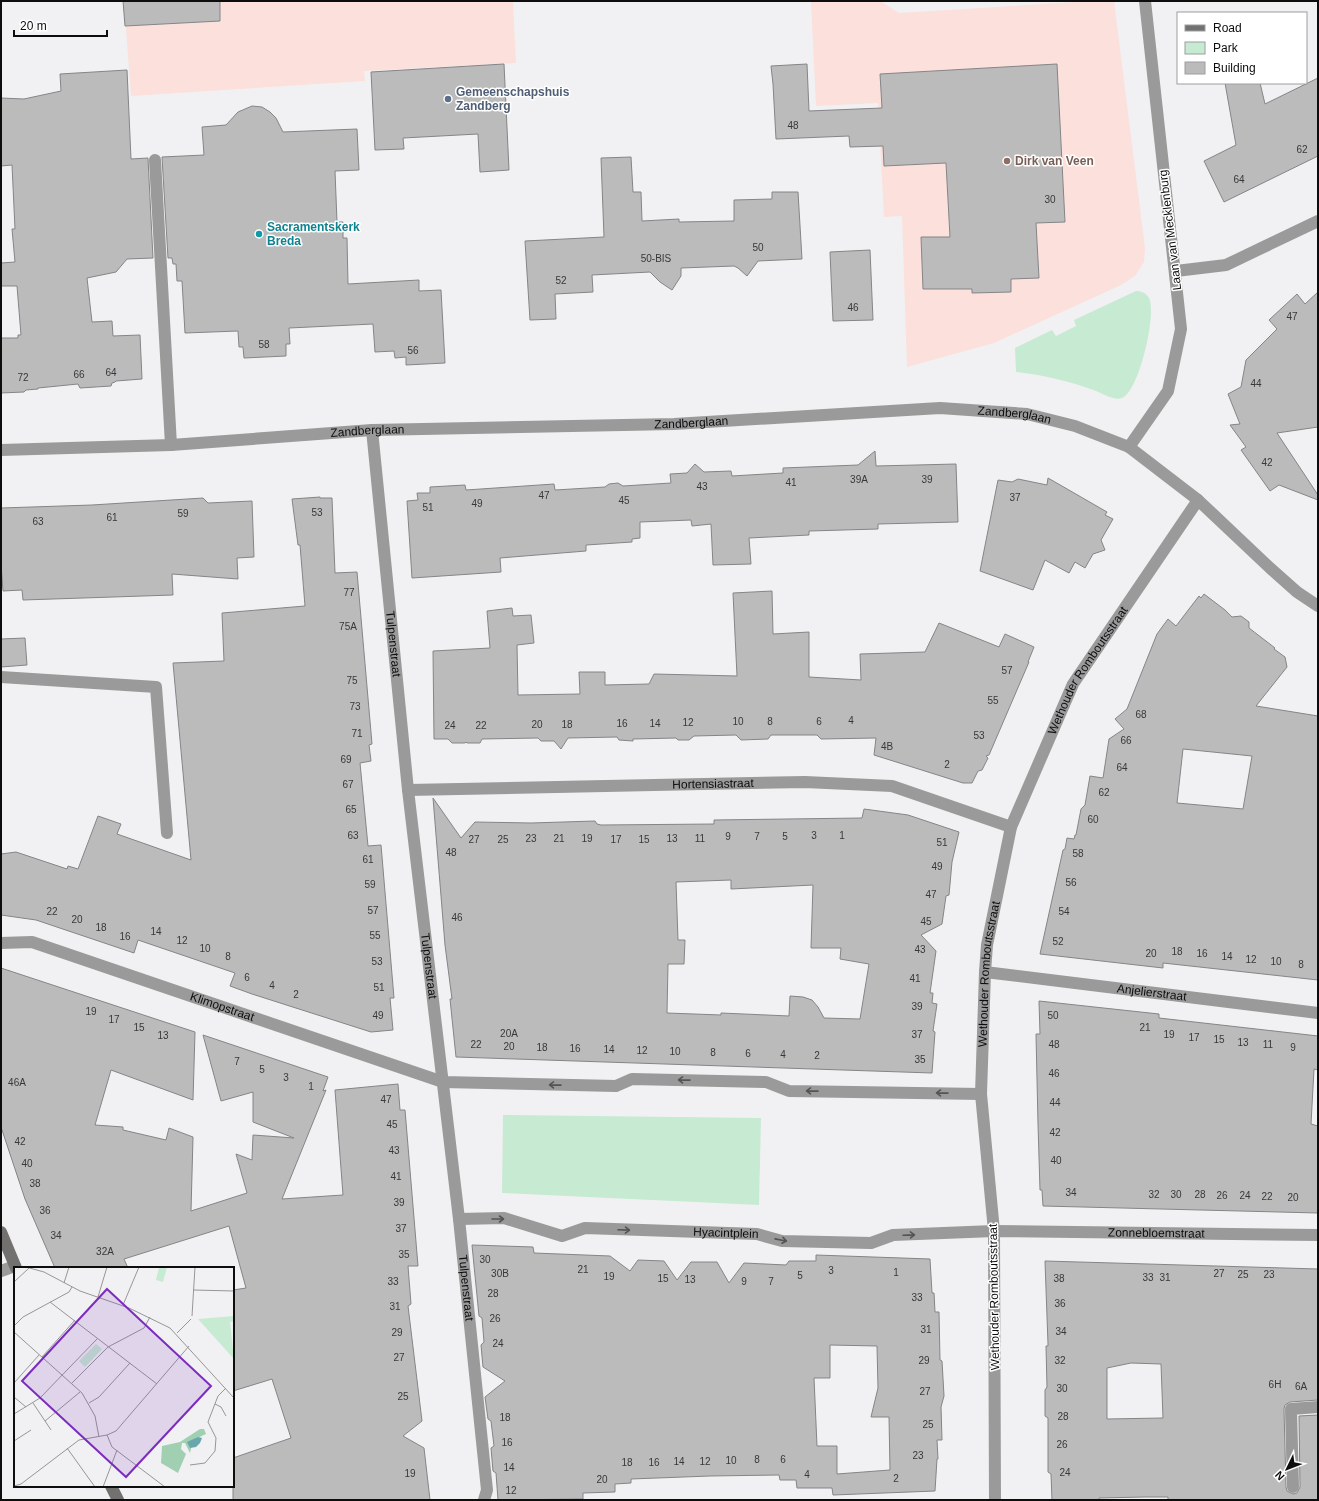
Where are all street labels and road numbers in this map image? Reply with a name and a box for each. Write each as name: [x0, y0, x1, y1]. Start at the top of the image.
street label: Laan van Mecklenburg: [1156, 169, 1184, 291]
street label: Zandberglaan: [977, 404, 1053, 427]
street label: Zandberglaan: [654, 414, 729, 431]
street label: Zandberglaan: [330, 422, 405, 440]
street label: Wethouder Romboutsstraat: [1045, 603, 1131, 737]
street label: Tulpenstraat: [383, 610, 404, 678]
street label: Hortensiastraat: [672, 776, 754, 792]
street label: Wethouder Romboutsstraat: [976, 899, 1003, 1047]
street label: Tulpenstraat: [418, 932, 440, 1000]
street label: Anjelierstraat: [1116, 981, 1188, 1004]
street label: Klimopstraat: [188, 989, 257, 1024]
street label: Wethouder Romboutsstraat: [986, 1223, 1002, 1370]
street label: Hyacintplein: [693, 1225, 759, 1241]
street label: Zonnebloemstraat: [1108, 1225, 1206, 1241]
street label: Tulpenstraat: [456, 1254, 477, 1322]

